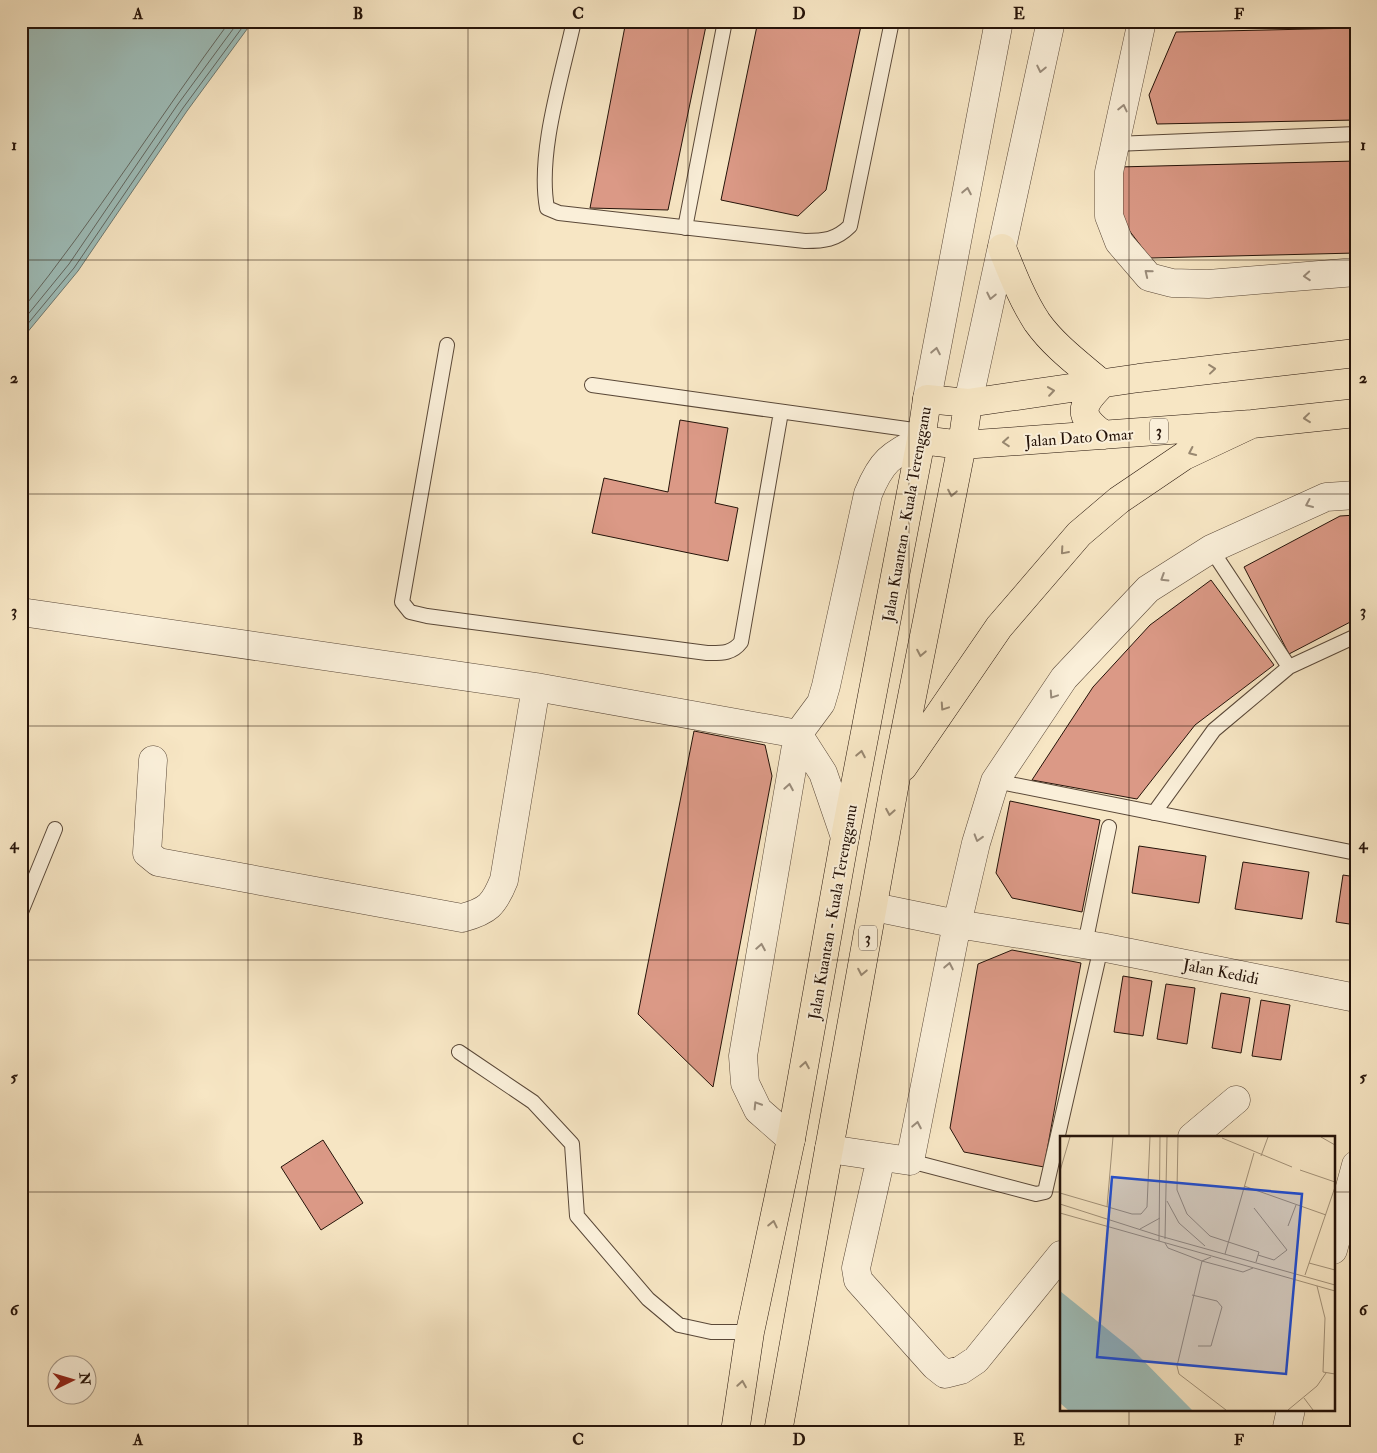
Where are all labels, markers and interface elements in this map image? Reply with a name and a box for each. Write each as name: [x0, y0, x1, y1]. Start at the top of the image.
text: A: [132, 4, 144, 24]
text: B: [353, 4, 363, 24]
text: C: [572, 4, 584, 24]
text: D: [792, 4, 806, 24]
text: E: [1013, 4, 1025, 24]
text: F: [1234, 4, 1244, 24]
one-way arrow: [1036, 64, 1047, 73]
one-way arrow: [1117, 103, 1128, 112]
text: 1: [11, 135, 17, 155]
text: 1: [1360, 135, 1366, 155]
one-way arrow: [961, 187, 971, 196]
one-way arrow: [1145, 270, 1154, 278]
one-way arrow: [1303, 271, 1311, 282]
one-way arrow: [986, 292, 997, 300]
one-way arrow: [931, 347, 941, 355]
one-way arrow: [1208, 364, 1216, 375]
text: 2: [10, 368, 18, 388]
text: 2: [1359, 368, 1367, 388]
one-way arrow: [1046, 387, 1055, 397]
street label: Jalan Kuantan - Kuala Terengganu: [878, 405, 937, 625]
one-way arrow: [1303, 412, 1311, 423]
road number: 3: [1150, 418, 1168, 444]
street label: Jalan Dato Omar: [1023, 424, 1134, 453]
one-way arrow: [1002, 437, 1010, 448]
one-way arrow: [1188, 446, 1197, 457]
one-way arrow: [948, 489, 958, 498]
one-way arrow: [1305, 498, 1314, 509]
one-way arrow: [1061, 546, 1070, 555]
one-way arrow: [1161, 572, 1170, 582]
text: 3: [11, 601, 17, 621]
text: 3: [1360, 601, 1366, 621]
one-way arrow: [916, 648, 926, 657]
one-way arrow: [1050, 689, 1059, 699]
one-way arrow: [940, 702, 950, 711]
one-way arrow: [855, 750, 866, 759]
one-way arrow: [783, 783, 793, 792]
street label: Jalan Kuantan - Kuala Terengganu: [804, 803, 863, 1023]
one-way arrow: [885, 808, 895, 816]
one-way arrow: [973, 833, 983, 841]
text: 4: [9, 834, 20, 854]
text: 4: [1358, 834, 1369, 854]
road number: 3: [859, 926, 877, 950]
one-way arrow: [756, 943, 766, 952]
street label: Jalan Kedidi: [1180, 955, 1260, 990]
one-way arrow: [943, 961, 953, 970]
one-way arrow: [857, 968, 867, 977]
one-way arrow: [799, 1060, 810, 1069]
text: 5: [10, 1067, 18, 1087]
text: 5: [1359, 1067, 1367, 1087]
one-way arrow: [754, 1102, 764, 1111]
one-way arrow: [911, 1121, 922, 1129]
inset map: [1060, 1136, 1334, 1410]
one-way arrow: [767, 1220, 778, 1229]
text: 6: [10, 1300, 20, 1320]
text: 6: [1359, 1300, 1369, 1320]
north arrow: [48, 1356, 98, 1406]
text: N: [75, 1371, 94, 1386]
one-way arrow: [737, 1379, 747, 1388]
text: A: [132, 1430, 144, 1450]
text: B: [353, 1430, 363, 1450]
text: C: [572, 1430, 584, 1450]
text: D: [792, 1430, 806, 1450]
text: E: [1013, 1430, 1025, 1450]
text: F: [1234, 1430, 1244, 1450]

